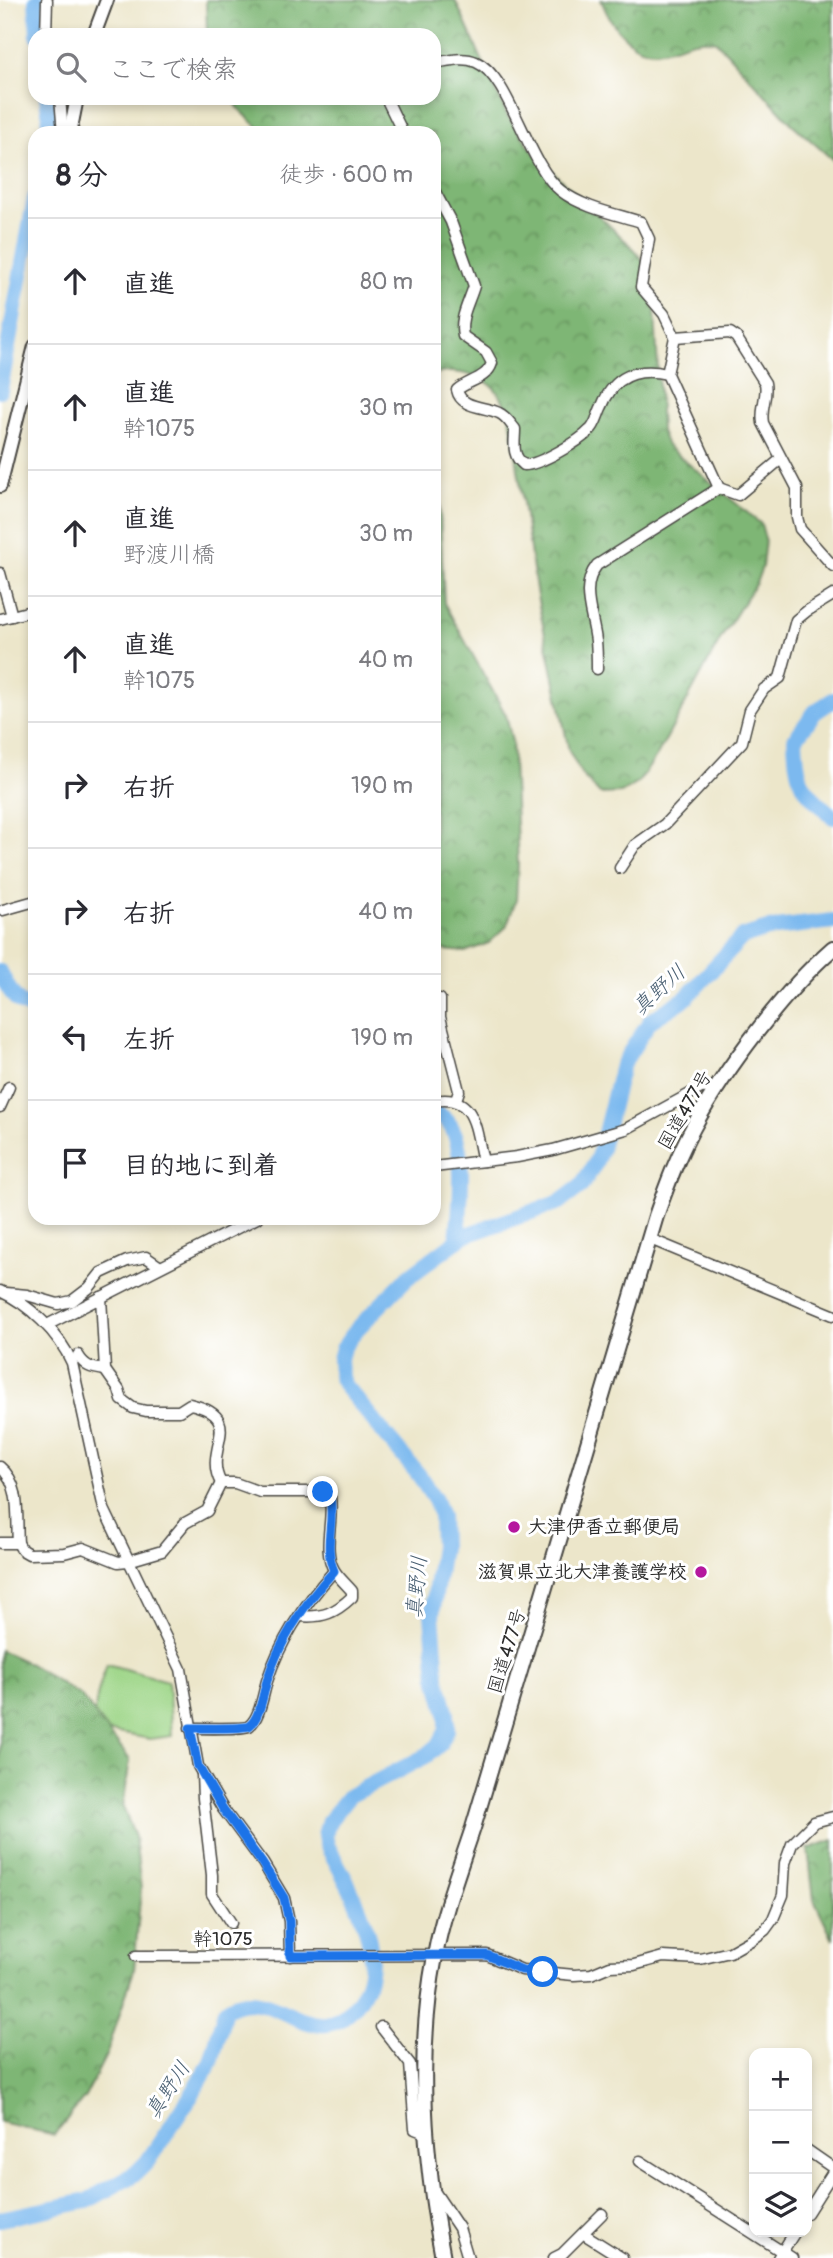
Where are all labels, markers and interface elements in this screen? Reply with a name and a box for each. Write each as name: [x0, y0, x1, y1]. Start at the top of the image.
search box: [28, 28, 441, 105]
icon: search: [52, 48, 90, 86]
text: ここで検索: [108, 54, 238, 86]
text: 8 分: [56, 157, 108, 194]
text: 徒歩 · 600 m: [279, 160, 413, 189]
icon: ahead: [56, 262, 94, 300]
text: 80 m: [360, 267, 413, 296]
text: 直進: [123, 268, 175, 300]
text: 直進: [123, 377, 175, 409]
icon: ahead: [56, 388, 94, 426]
text: 30 m: [359, 393, 413, 422]
text: 幹1075: [123, 414, 195, 443]
text: 直進: [123, 503, 175, 535]
icon: ahead: [56, 514, 94, 552]
text: 30 m: [359, 519, 413, 548]
text: 野渡川橋: [123, 540, 215, 569]
text: 直進: [123, 629, 175, 661]
icon: ahead: [56, 640, 94, 678]
text: 40 m: [359, 645, 413, 674]
text: 幹1075: [123, 666, 195, 695]
icon: right: [56, 766, 94, 804]
text: 190 m: [351, 771, 413, 800]
text: 右折: [123, 772, 175, 804]
icon: right: [56, 892, 94, 930]
text: 40 m: [359, 897, 413, 926]
text: 右折: [123, 898, 175, 930]
water label: 真野川: [627, 959, 691, 1021]
icon: left: [56, 1018, 94, 1056]
text: 190 m: [351, 1023, 413, 1052]
text: 左折: [123, 1024, 175, 1056]
street label: 国道477号: [653, 1066, 717, 1154]
icon: arrive: [56, 1144, 94, 1182]
text: 目的地に到着: [123, 1150, 279, 1182]
route end: [307, 1476, 338, 1507]
place label: 大津伊香立郵便局: [528, 1515, 680, 1539]
marker: 大津伊香立郵便局: [506, 1519, 522, 1535]
water label: 真野川: [401, 1554, 433, 1620]
place label: 滋賀県立北大津養護学校: [478, 1560, 687, 1584]
marker: 滋賀県立北大津養護学校: [693, 1564, 709, 1580]
street label: 国道477号: [483, 1605, 531, 1697]
street label: 幹1075: [193, 1927, 253, 1951]
route start: [527, 1956, 558, 1987]
map controls: [749, 2048, 812, 2237]
button: +: [749, 2048, 812, 2111]
water label: 真野川: [140, 2056, 196, 2124]
button: −: [749, 2111, 812, 2174]
button: layers: [749, 2174, 812, 2237]

